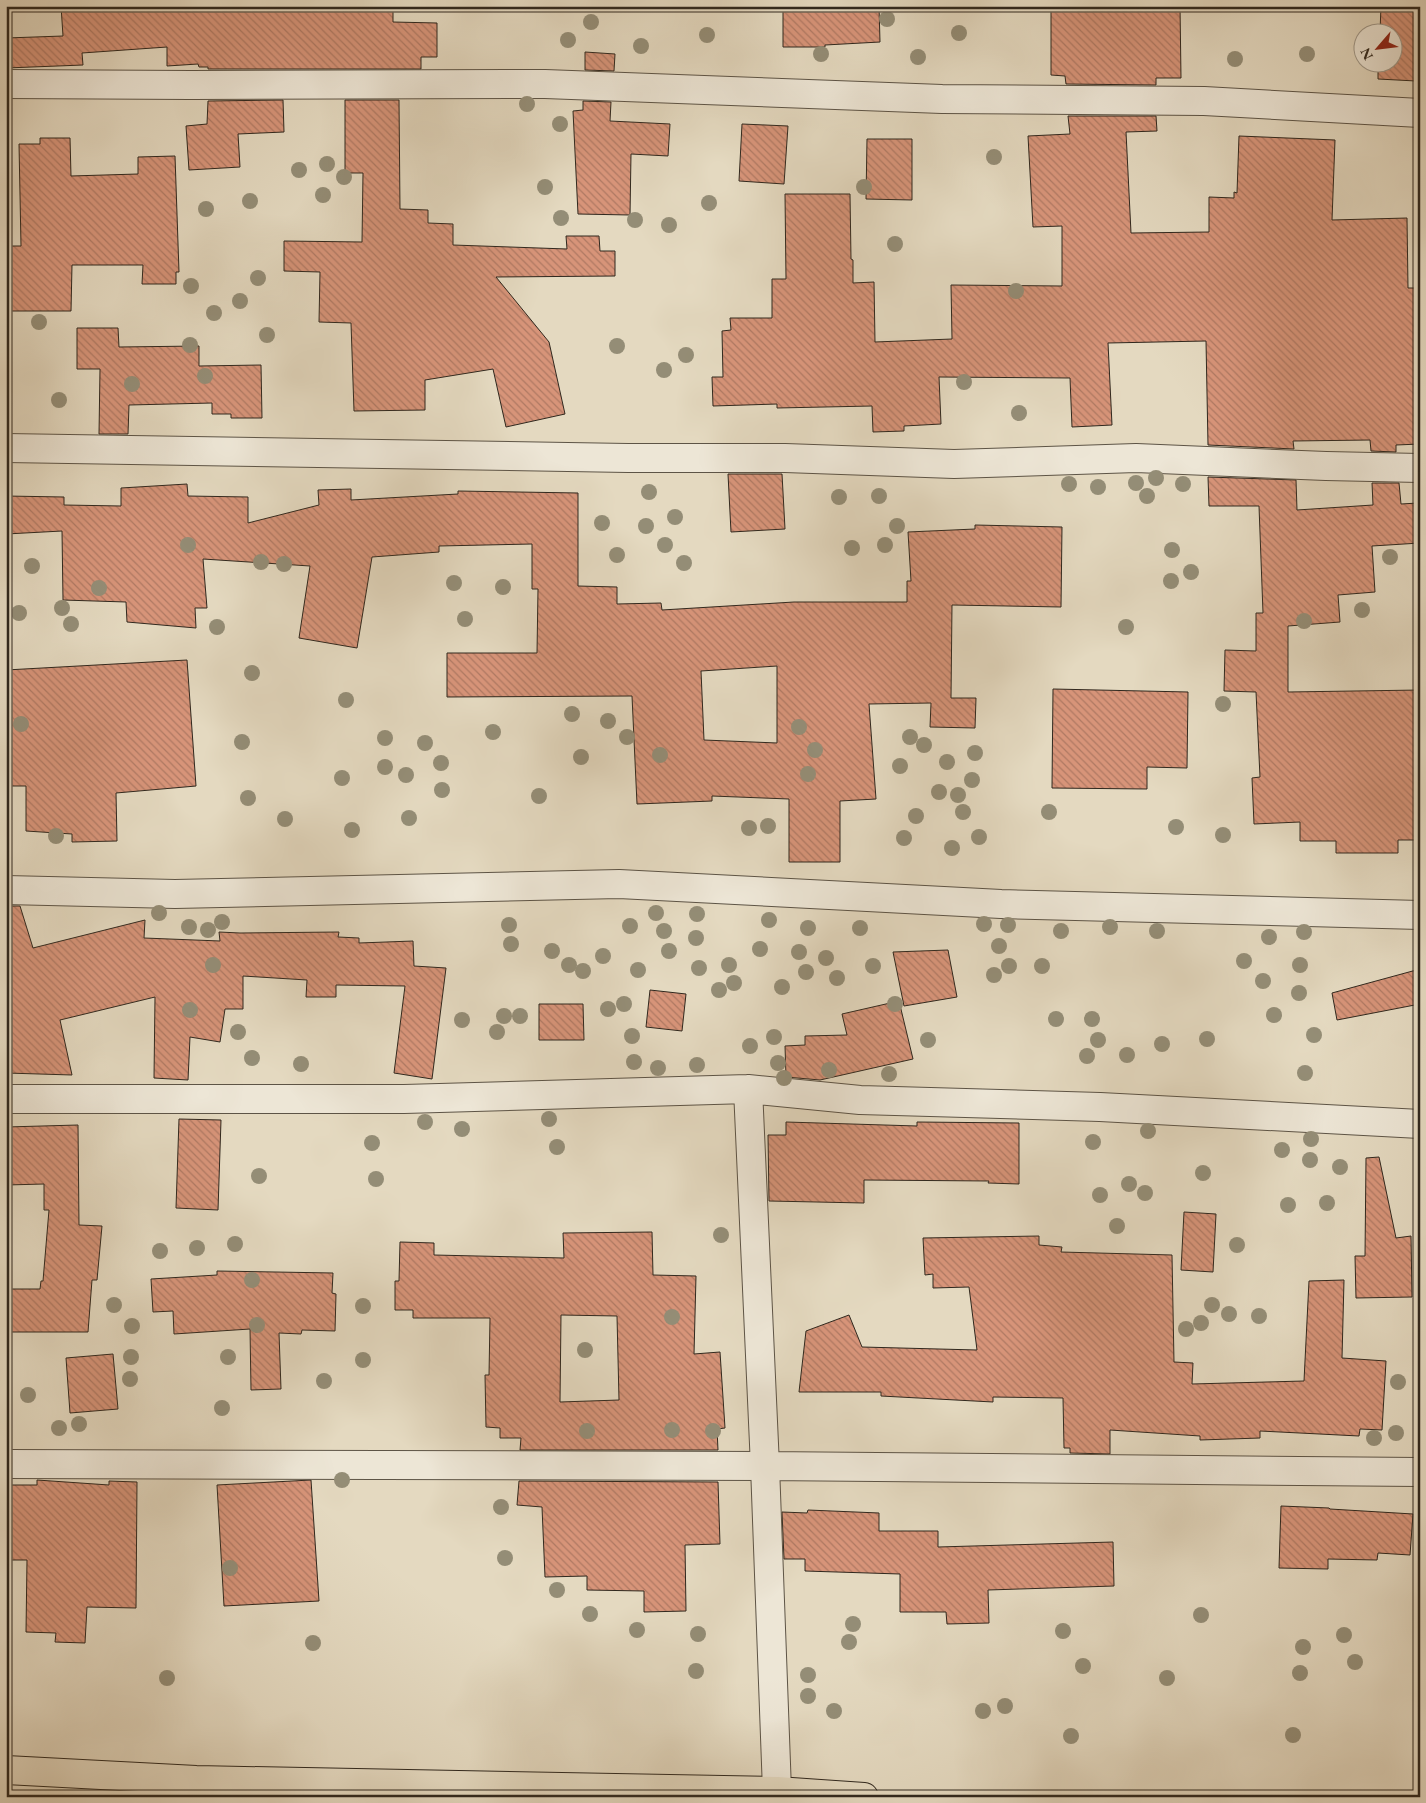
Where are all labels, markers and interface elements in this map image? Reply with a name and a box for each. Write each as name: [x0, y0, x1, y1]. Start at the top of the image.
north arrow: [1354, 22, 1404, 72]
text: N: [1356, 44, 1377, 63]

